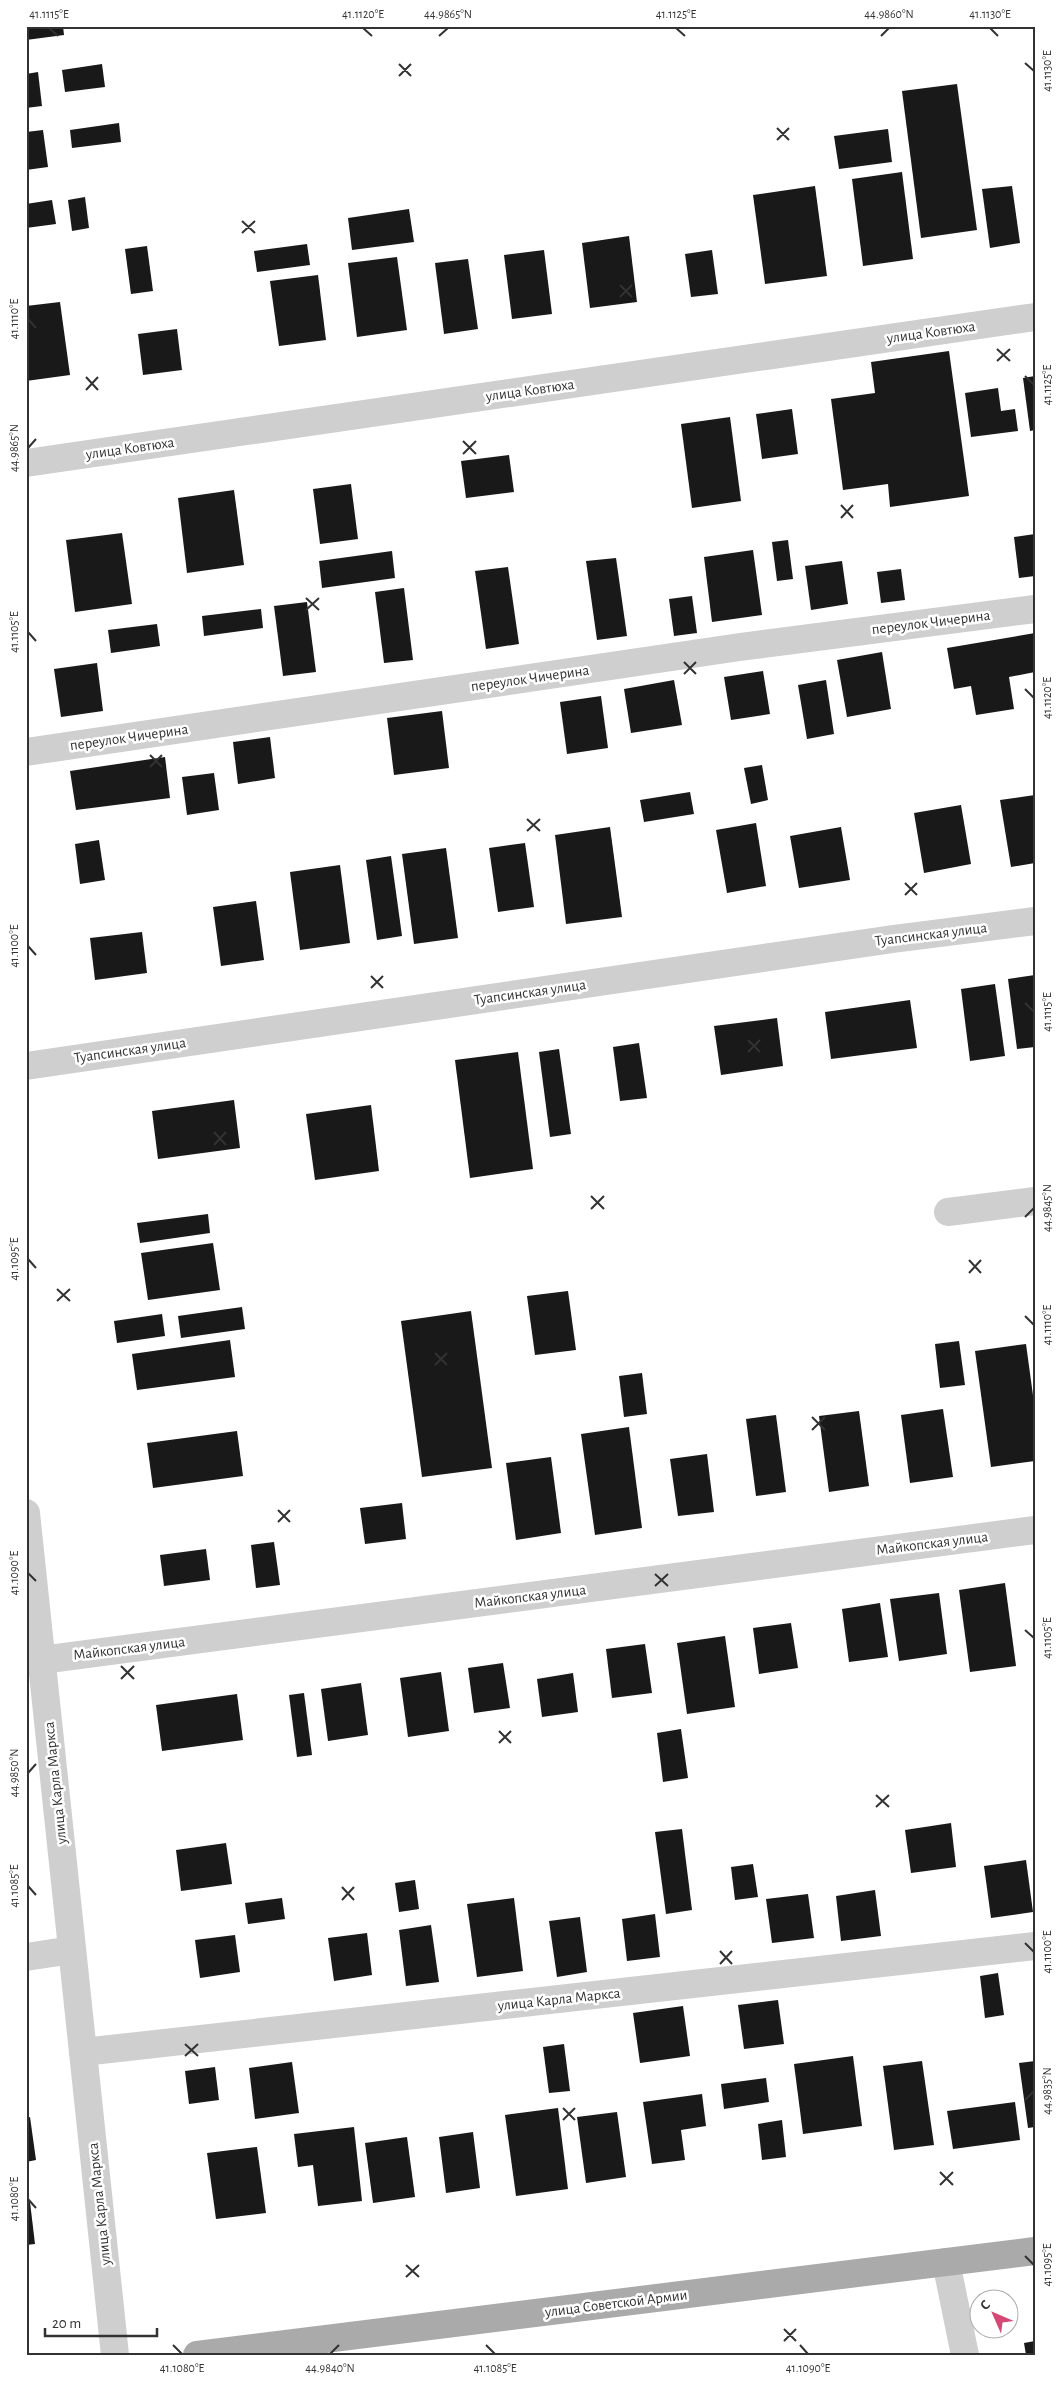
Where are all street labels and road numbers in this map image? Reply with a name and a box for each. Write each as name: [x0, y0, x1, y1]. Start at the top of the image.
street label: улица Ковтюха: [885, 319, 976, 346]
street label: улица Ковтюха: [484, 377, 575, 404]
street label: улица Ковтюха: [84, 435, 175, 462]
street label: переулок Чичерина: [871, 608, 991, 637]
street label: переулок Чичерина: [470, 663, 590, 694]
street label: переулок Чичерина: [69, 722, 189, 753]
street label: Туапсинская улица: [874, 920, 988, 949]
street label: Туапсинская улица: [473, 977, 587, 1008]
street label: Туапсинская улица: [73, 1035, 187, 1066]
street label: Майкопская улица: [875, 1529, 989, 1558]
street label: Майкопская улица: [473, 1582, 587, 1611]
street label: Майкопская улица: [72, 1634, 186, 1663]
street label: улица Карла Маркса: [42, 1721, 70, 1846]
street label: улица Карла Маркса: [496, 1986, 621, 2014]
street label: улица Карла Маркса: [86, 2142, 114, 2267]
street label: улица Советской Армии: [543, 2287, 688, 2320]

